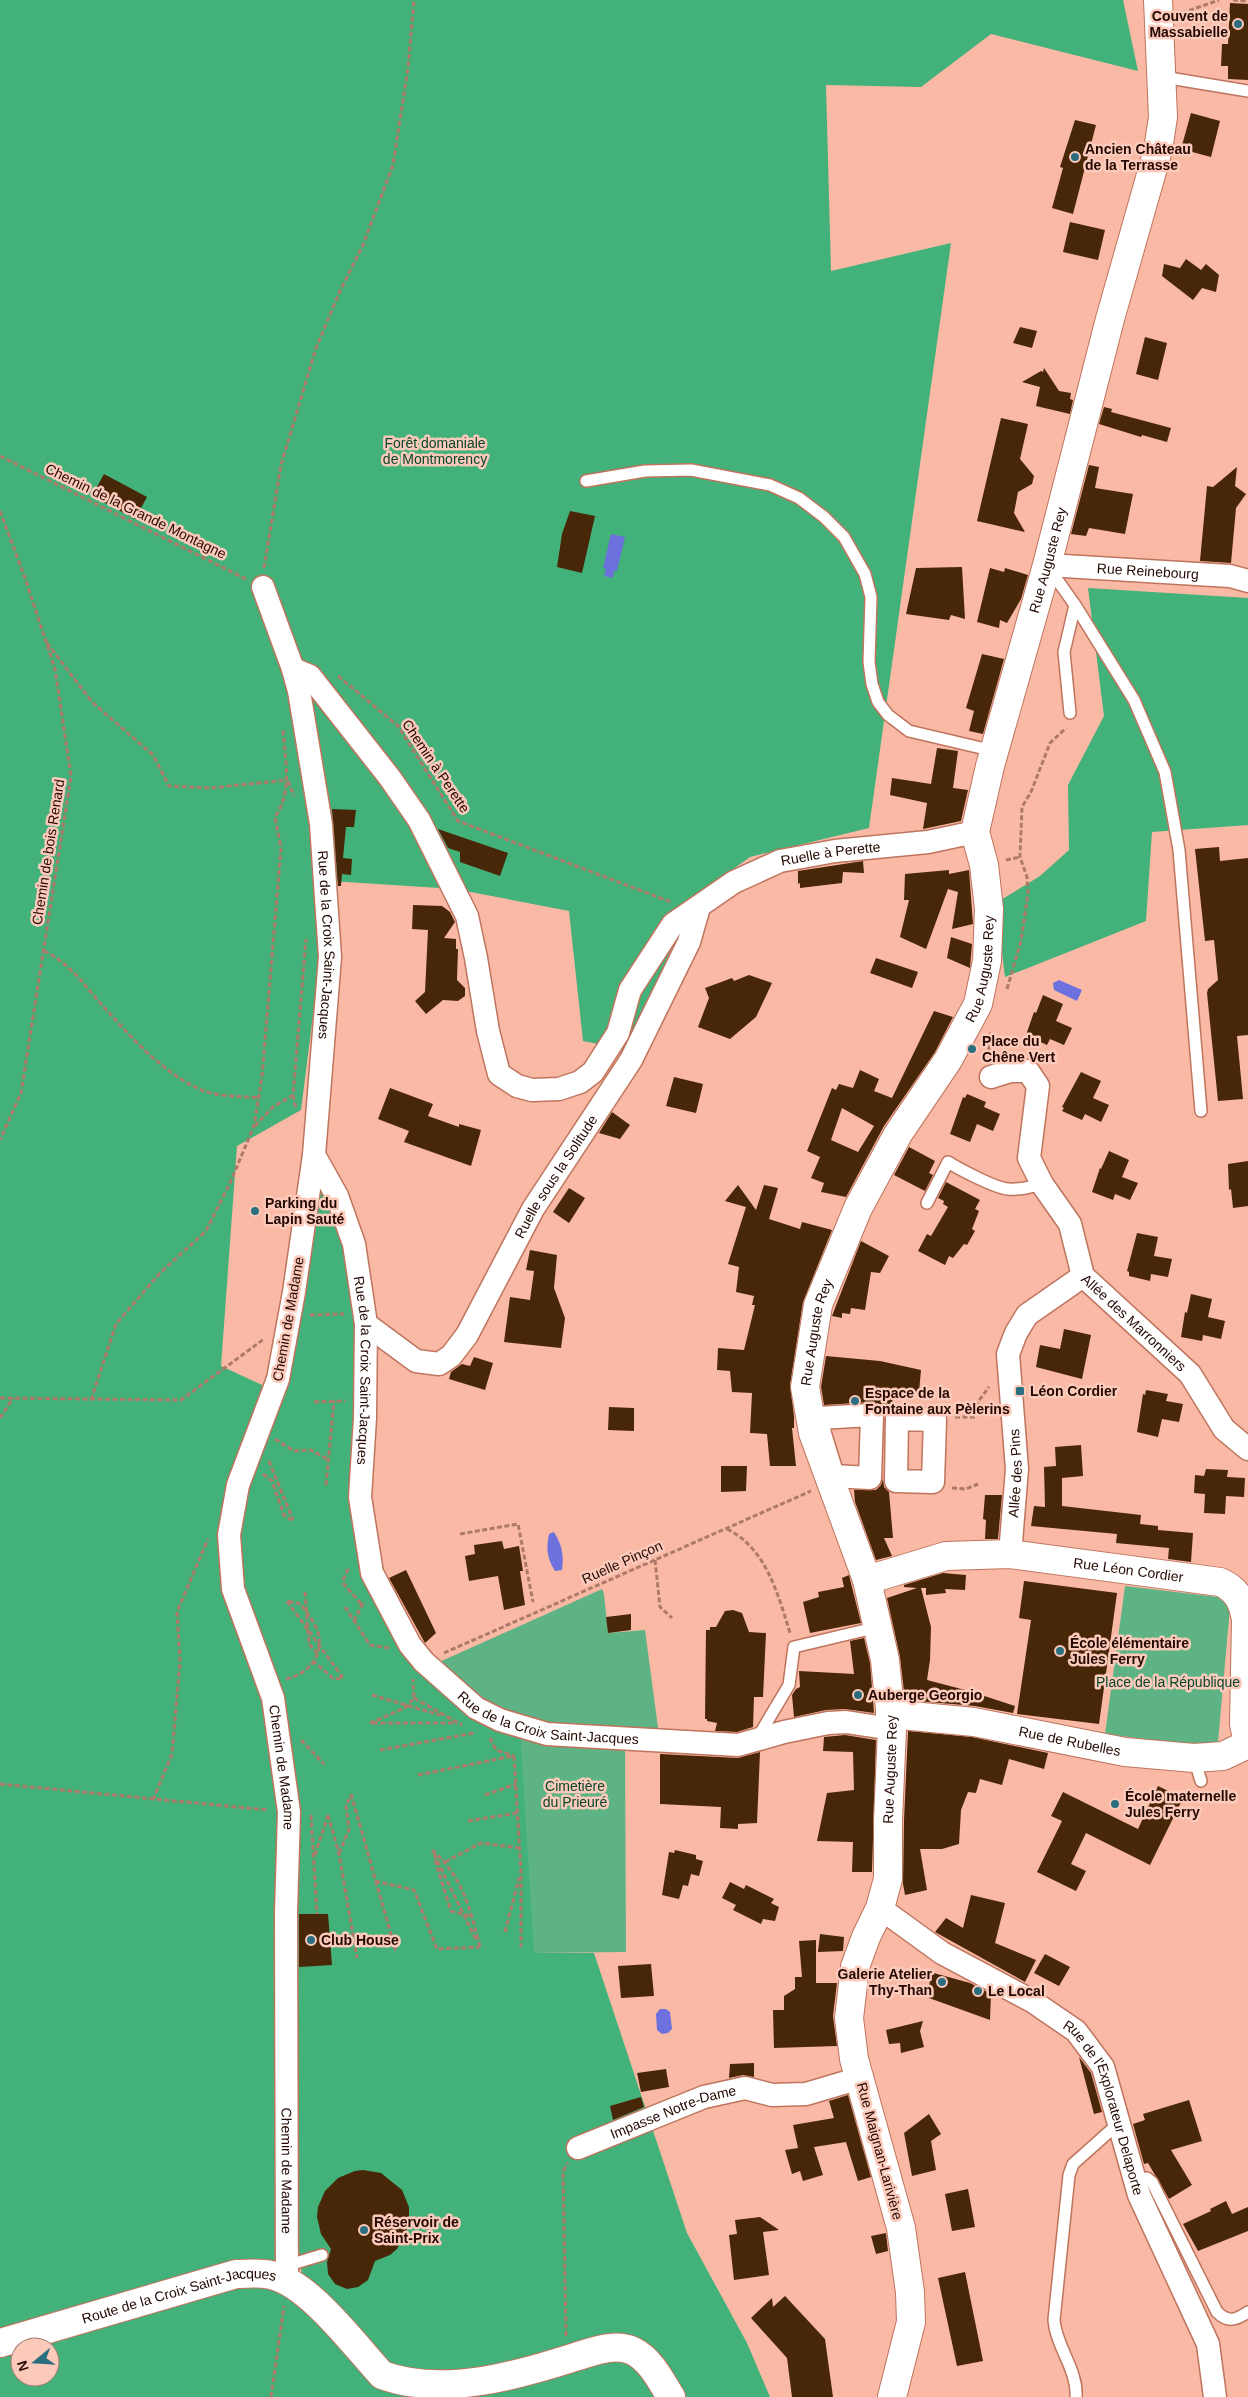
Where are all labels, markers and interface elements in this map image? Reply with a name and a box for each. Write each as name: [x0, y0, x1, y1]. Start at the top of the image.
place label: Couvent de Massabielle: [1149, 8, 1228, 40]
marker: Couvent de Massabielle: [1232, 18, 1244, 30]
place label: Ancien Château de la Terrasse: [1085, 141, 1191, 173]
marker: Ancien Château de la Terrasse: [1069, 151, 1081, 163]
park label: Forêt domaniale de Montmorency: [383, 435, 487, 467]
street label: Chemin de la Grande Montagne: [43, 460, 229, 562]
street label: Rue Auguste Rey: [1026, 505, 1070, 615]
street label: Rue Reinebourg: [1096, 560, 1199, 582]
street label: Chemin à Perette: [399, 716, 473, 816]
street label: Chemin de bois Renard: [29, 778, 67, 926]
street label: Ruelle à Perette: [780, 839, 881, 869]
street label: Rue de la Croix Saint-Jacques: [315, 850, 338, 1040]
street label: Rue Auguste Rey: [962, 915, 997, 1025]
place label: Place du Chêne Vert: [982, 1033, 1055, 1065]
marker: Place du Chêne Vert: [966, 1043, 978, 1055]
street label: Ruelle sous la Solitude: [511, 1112, 601, 1241]
place label: Parking du Lapin Sauté: [265, 1195, 345, 1227]
marker: Parking du Lapin Sauté: [249, 1205, 261, 1217]
street label: Chemin de Madame: [269, 1255, 307, 1382]
street label: Allée des Marronniers: [1078, 1271, 1190, 1375]
street label: Rue de la Croix Saint-Jacques: [351, 1275, 374, 1465]
street label: Rue Auguste Rey: [797, 1277, 836, 1387]
place label: Léon Cordier: [1030, 1383, 1118, 1399]
place label: Espace de la Fontaine aux Pèlerins: [865, 1385, 1010, 1417]
marker: Léon Cordier: [1014, 1385, 1026, 1397]
marker: Espace de la Fontaine aux Pèlerins: [849, 1395, 861, 1407]
street label: Allée des Pins: [1005, 1428, 1025, 1518]
street label: Ruelle Pinçon: [579, 1537, 665, 1587]
street label: Rue Léon Cordier: [1072, 1555, 1185, 1585]
place label: École élémentaire Jules Ferry: [1070, 1635, 1189, 1667]
marker: École élémentaire Jules Ferry: [1054, 1645, 1066, 1657]
park label: Place de la République: [1096, 1674, 1240, 1690]
place label: Auberge Georgio: [868, 1687, 982, 1703]
street label: Rue de la Croix Saint-Jacques: [455, 1688, 639, 1747]
marker: Auberge Georgio: [852, 1689, 864, 1701]
street label: Chemin de Madame: [266, 1704, 297, 1830]
street label: Rue Auguste Rey: [880, 1714, 900, 1824]
street label: Rue de Rubelles: [1017, 1723, 1122, 1759]
park label: Cimetière du Prieuré: [543, 1778, 608, 1810]
place label: École maternelle Jules Ferry: [1125, 1788, 1236, 1820]
marker: École maternelle Jules Ferry: [1109, 1798, 1121, 1810]
place label: Club House: [321, 1932, 399, 1948]
marker: Club House: [305, 1934, 317, 1946]
place label: Galerie Atelier Thy-Than: [838, 1966, 933, 1998]
marker: Galerie Atelier Thy-Than: [936, 1976, 948, 1988]
place label: Le Local: [988, 1983, 1045, 1999]
marker: Le Local: [972, 1985, 984, 1997]
street label: Rue de l'Explorateur Delaporte: [1060, 2017, 1147, 2197]
street label: Rue Maignan-Larivière: [854, 2081, 906, 2222]
street label: Impasse Notre-Dame: [608, 2082, 738, 2142]
street label: Chemin de Madame: [279, 2108, 295, 2234]
place label: Réservoir de Saint-Prix: [374, 2214, 459, 2246]
marker: Réservoir de Saint-Prix: [358, 2224, 370, 2236]
street label: Route de la Croix Saint-Jacques: [80, 2265, 278, 2327]
north arrow: [10, 2337, 60, 2387]
text: N: [13, 2359, 32, 2373]

